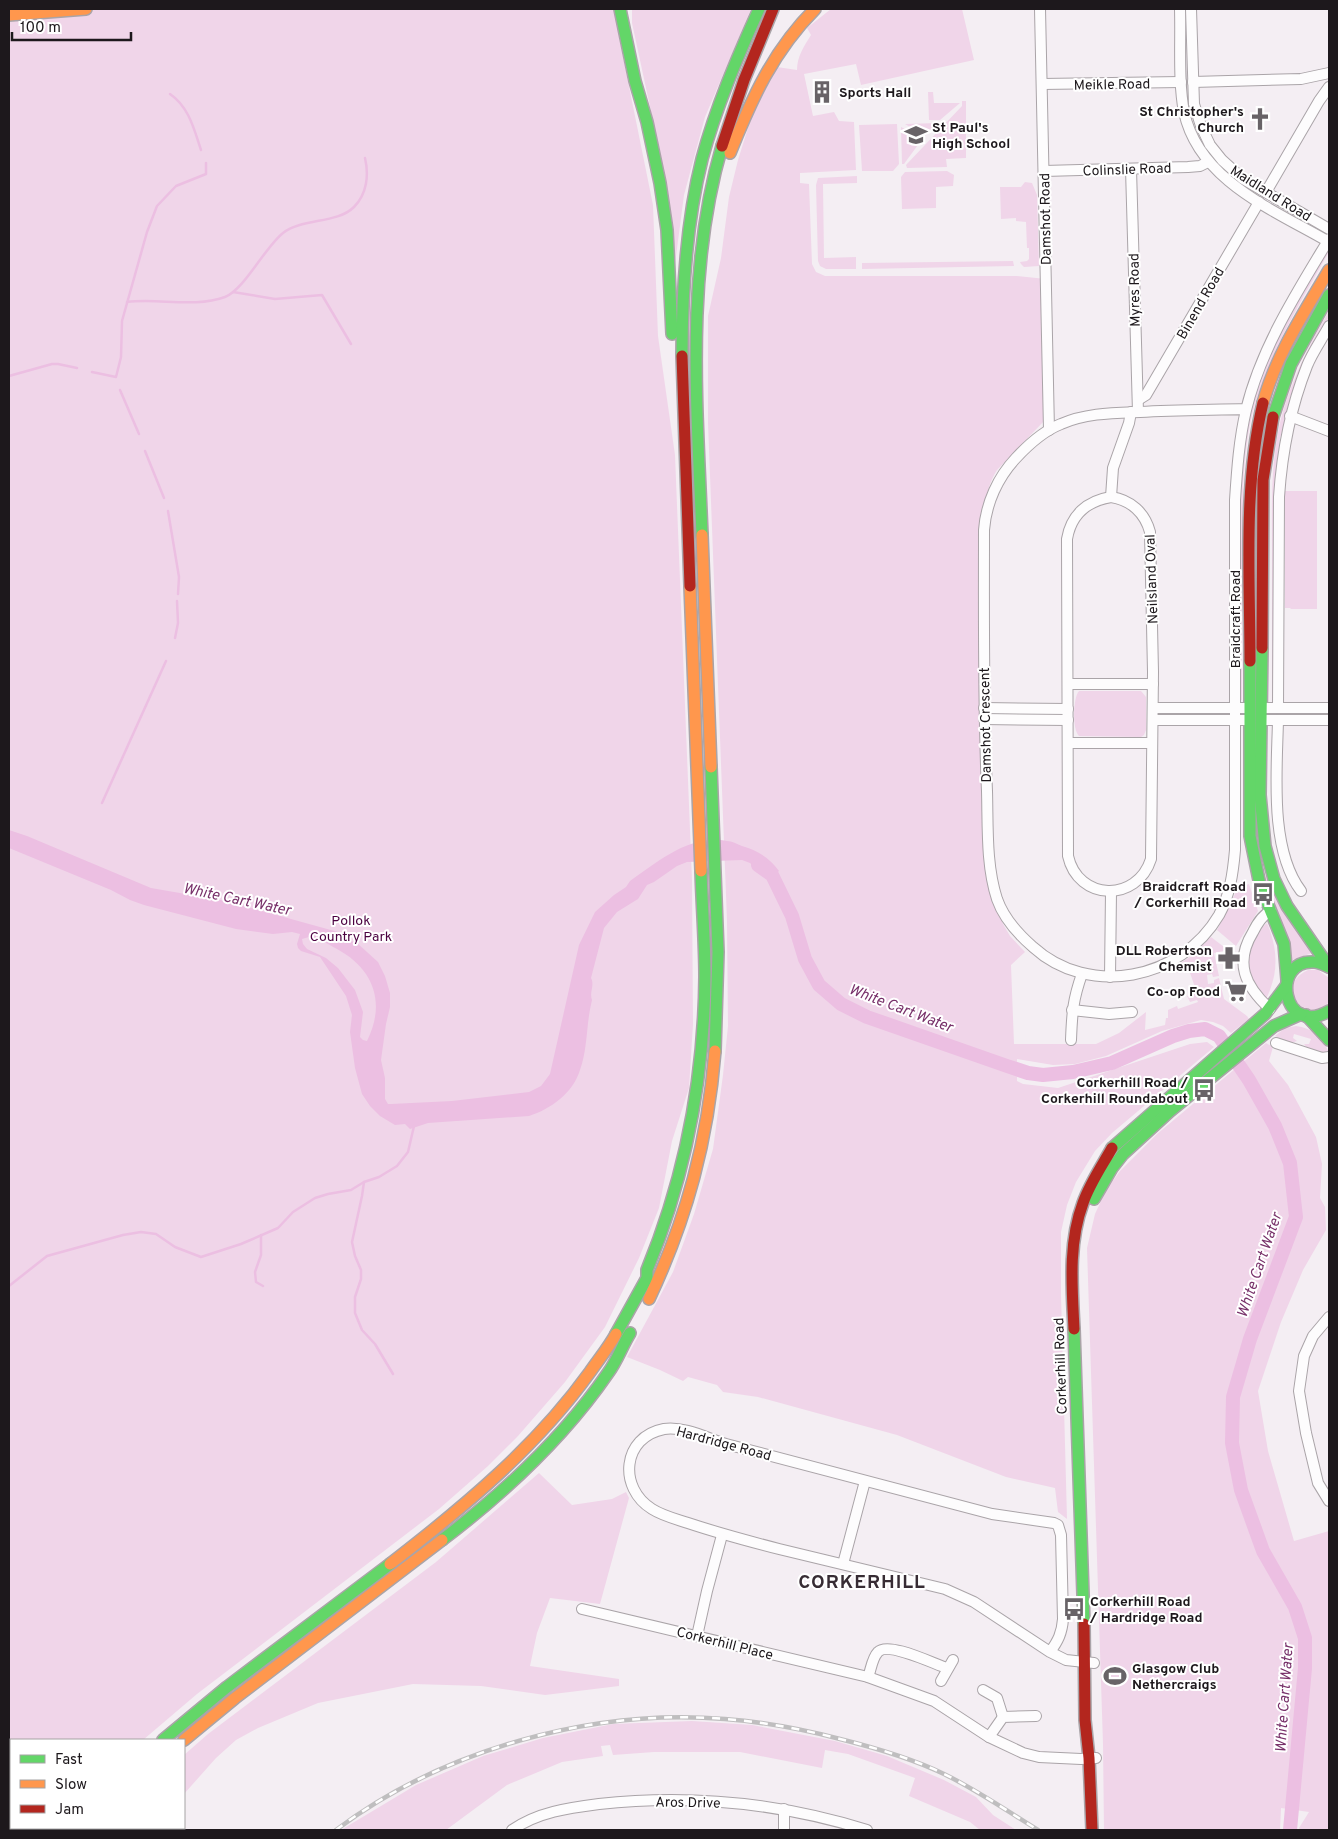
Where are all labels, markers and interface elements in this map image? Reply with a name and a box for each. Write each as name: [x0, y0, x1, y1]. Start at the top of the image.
scale bar: [12, 10, 131, 42]
text: 100 m: [20, 19, 61, 38]
street label: Meikle Road: [1074, 76, 1151, 95]
building icon: Sports Hall: [809, 79, 835, 105]
place label: Sports Hall: [839, 85, 911, 102]
place label: St Christopher's Church: [1139, 104, 1244, 137]
church icon: St Christopher's Church: [1247, 106, 1273, 132]
place label: St Paul's High School: [932, 120, 1010, 153]
school or university icon: St Paul's High School: [903, 122, 929, 148]
street label: Colinslie Road: [1082, 160, 1172, 181]
street label: Maidland Road: [1226, 163, 1314, 226]
street label: Damshot Road: [1037, 173, 1056, 265]
street label: Myres Road: [1126, 253, 1145, 327]
street label: Binend Road: [1174, 265, 1229, 343]
street label: Neilsland Oval: [1142, 534, 1163, 624]
street label: Braidcraft Road: [1228, 570, 1245, 668]
street label: Damshot Crescent: [977, 667, 996, 783]
place label: Braidcraft Road / Corkerhill Road: [1134, 879, 1246, 912]
water label: White Cart Water: [181, 880, 293, 921]
bus stop icon: Braidcraft Road / Corkerhill Road: [1250, 881, 1276, 907]
park label: Pollok Country Park: [310, 913, 392, 946]
place label: DLL Robertson Chemist: [1116, 943, 1212, 976]
pharmacy icon: DLL Robertson Chemist: [1216, 945, 1242, 971]
supermarket icon: Co-op Food: [1223, 978, 1249, 1004]
water label: White Cart Water: [846, 981, 956, 1038]
place label: Co-op Food: [1147, 984, 1220, 1001]
place label: Corkerhill Road / Corkerhill Roundabout: [1041, 1075, 1189, 1108]
bus stop icon: Corkerhill Road / Corkerhill Roundabout: [1191, 1077, 1217, 1103]
water label: White Cart Water: [1234, 1209, 1288, 1320]
street label: Corkerhill Road: [1051, 1317, 1072, 1415]
street label: Hardridge Road: [674, 1424, 773, 1465]
district label: CORKERHILL: [798, 1571, 926, 1595]
place label: Corkerhill Road / Hardridge Road: [1089, 1594, 1203, 1627]
bus stop icon: Corkerhill Road / Hardridge Road: [1061, 1596, 1087, 1622]
street label: Corkerhill Place: [675, 1624, 775, 1665]
water label: White Cart Water: [1272, 1642, 1299, 1753]
place label: Glasgow Club Nethercraigs: [1132, 1661, 1219, 1694]
sports icon: Glasgow Club Nethercraigs: [1102, 1663, 1128, 1689]
legend: [10, 1739, 185, 1829]
text: Fast: [55, 1751, 83, 1770]
text: Slow: [55, 1776, 87, 1795]
street label: Aros Drive: [655, 1794, 721, 1813]
text: Jam: [55, 1801, 84, 1820]

